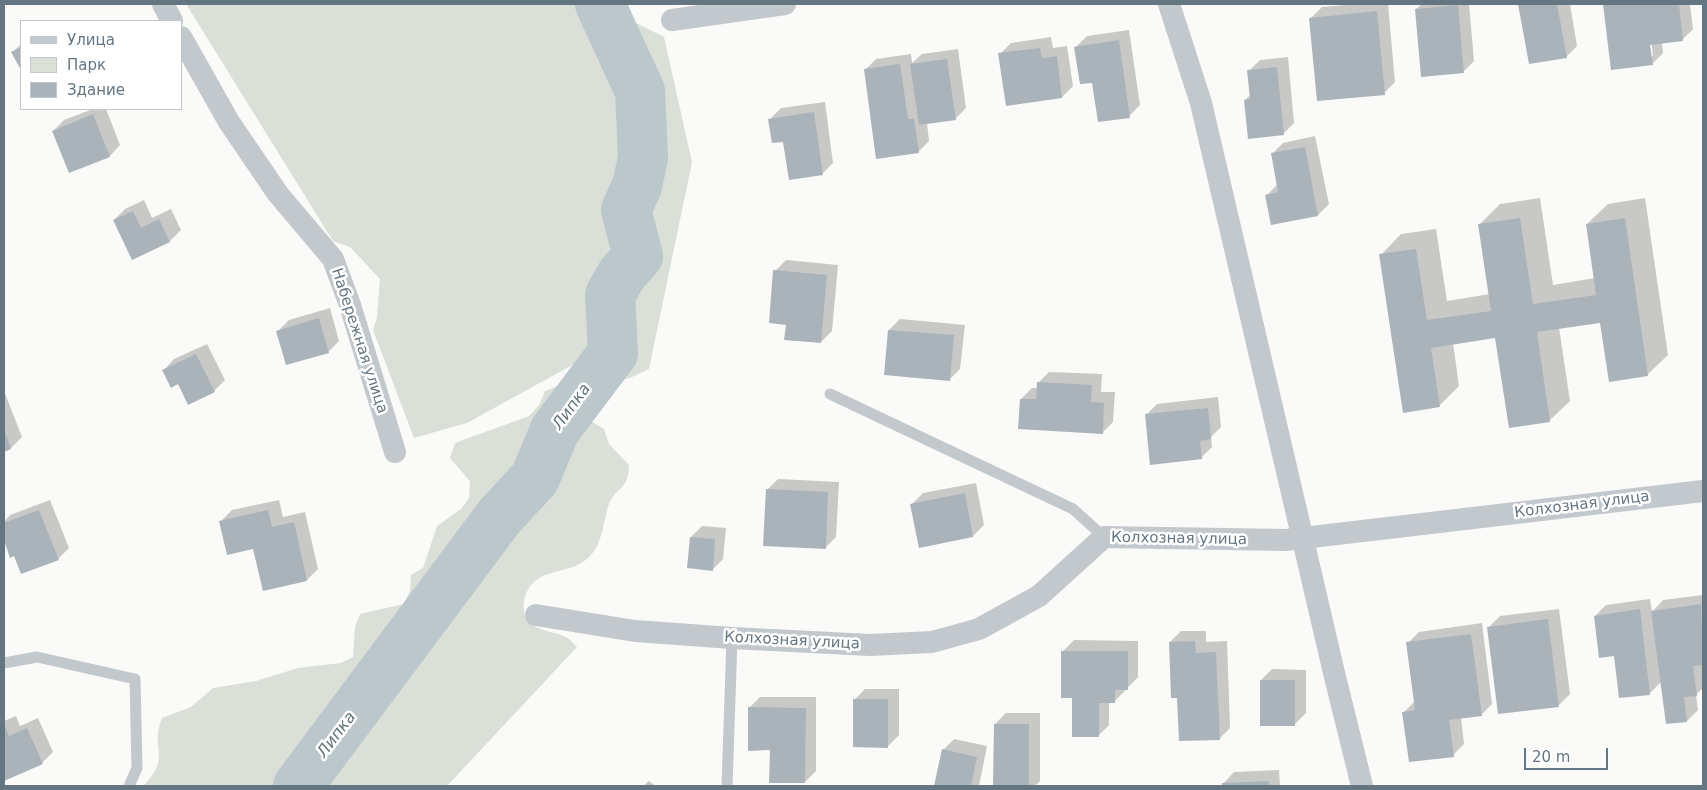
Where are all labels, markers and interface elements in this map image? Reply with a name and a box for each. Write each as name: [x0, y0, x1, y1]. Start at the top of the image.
legend: [20, 20, 182, 110]
text: Улица: [67, 31, 115, 49]
text: Парк: [67, 56, 106, 74]
text: Здание: [67, 81, 125, 99]
street label: Набережная улица: [327, 266, 391, 416]
water label: Липка: [549, 380, 595, 434]
street label: Колхозная улица: [1513, 488, 1651, 522]
street label: Колхозная улица: [1111, 529, 1247, 549]
street label: Колхозная улица: [724, 628, 860, 654]
water label: Липка: [314, 708, 360, 762]
scale bar: [1527, 738, 1611, 770]
text: 20 m: [1532, 748, 1570, 766]

